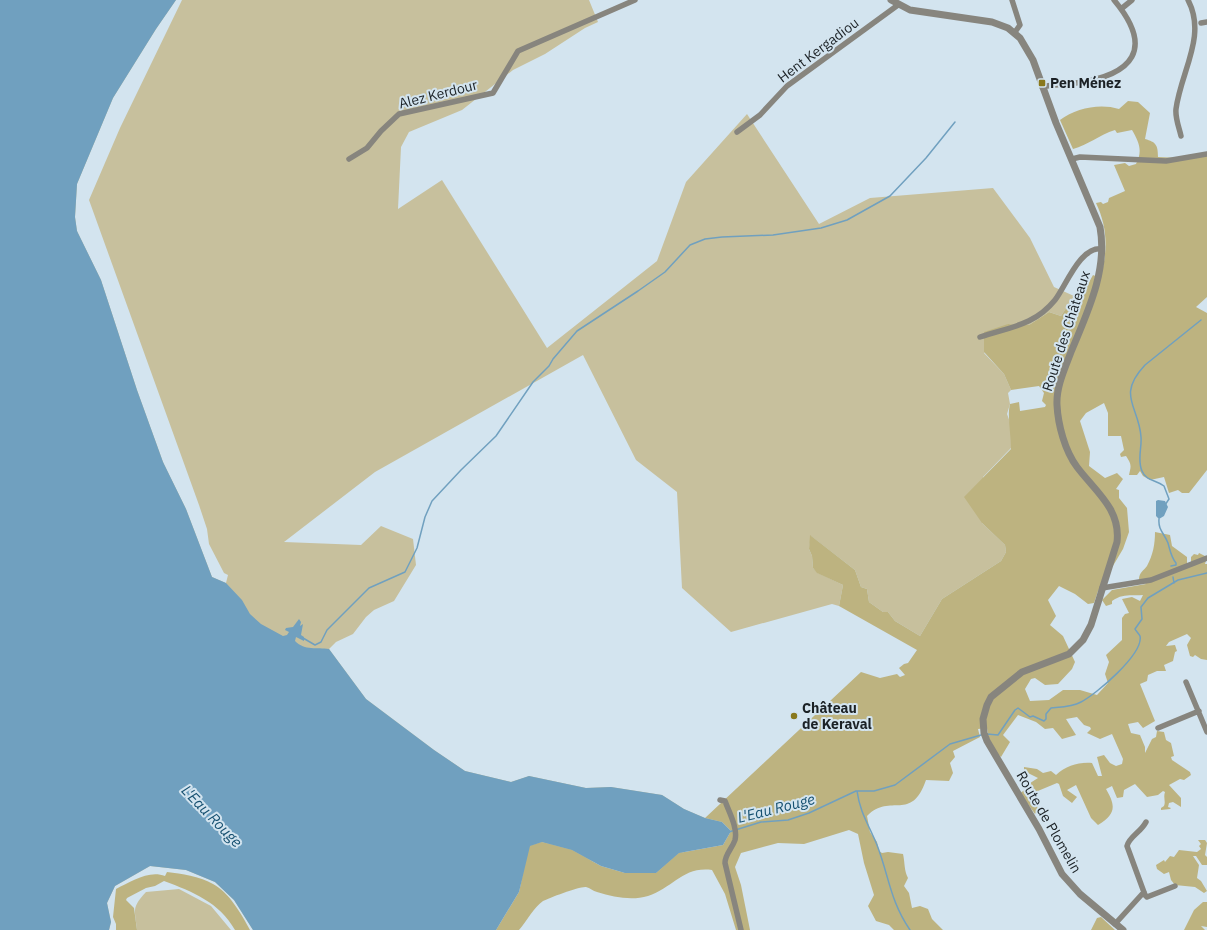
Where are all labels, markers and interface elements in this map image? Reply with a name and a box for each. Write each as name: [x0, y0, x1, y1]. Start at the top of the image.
street label: Hent Kergadiou: [774, 14, 862, 86]
place label: Pen Ménez: [1050, 74, 1121, 92]
street label: Alez Kerdour: [397, 76, 479, 112]
marker: Pen Ménez: [1037, 78, 1047, 88]
street label: Route des Châteaux: [1038, 269, 1094, 393]
place label: Château de Keraval: [802, 699, 872, 733]
marker: Château de Keraval: [789, 711, 799, 721]
street label: Route de Plomelin: [1013, 768, 1085, 876]
water label: L'Eau Rouge: [178, 781, 247, 851]
water label: L'Eau Rouge: [735, 789, 817, 827]

